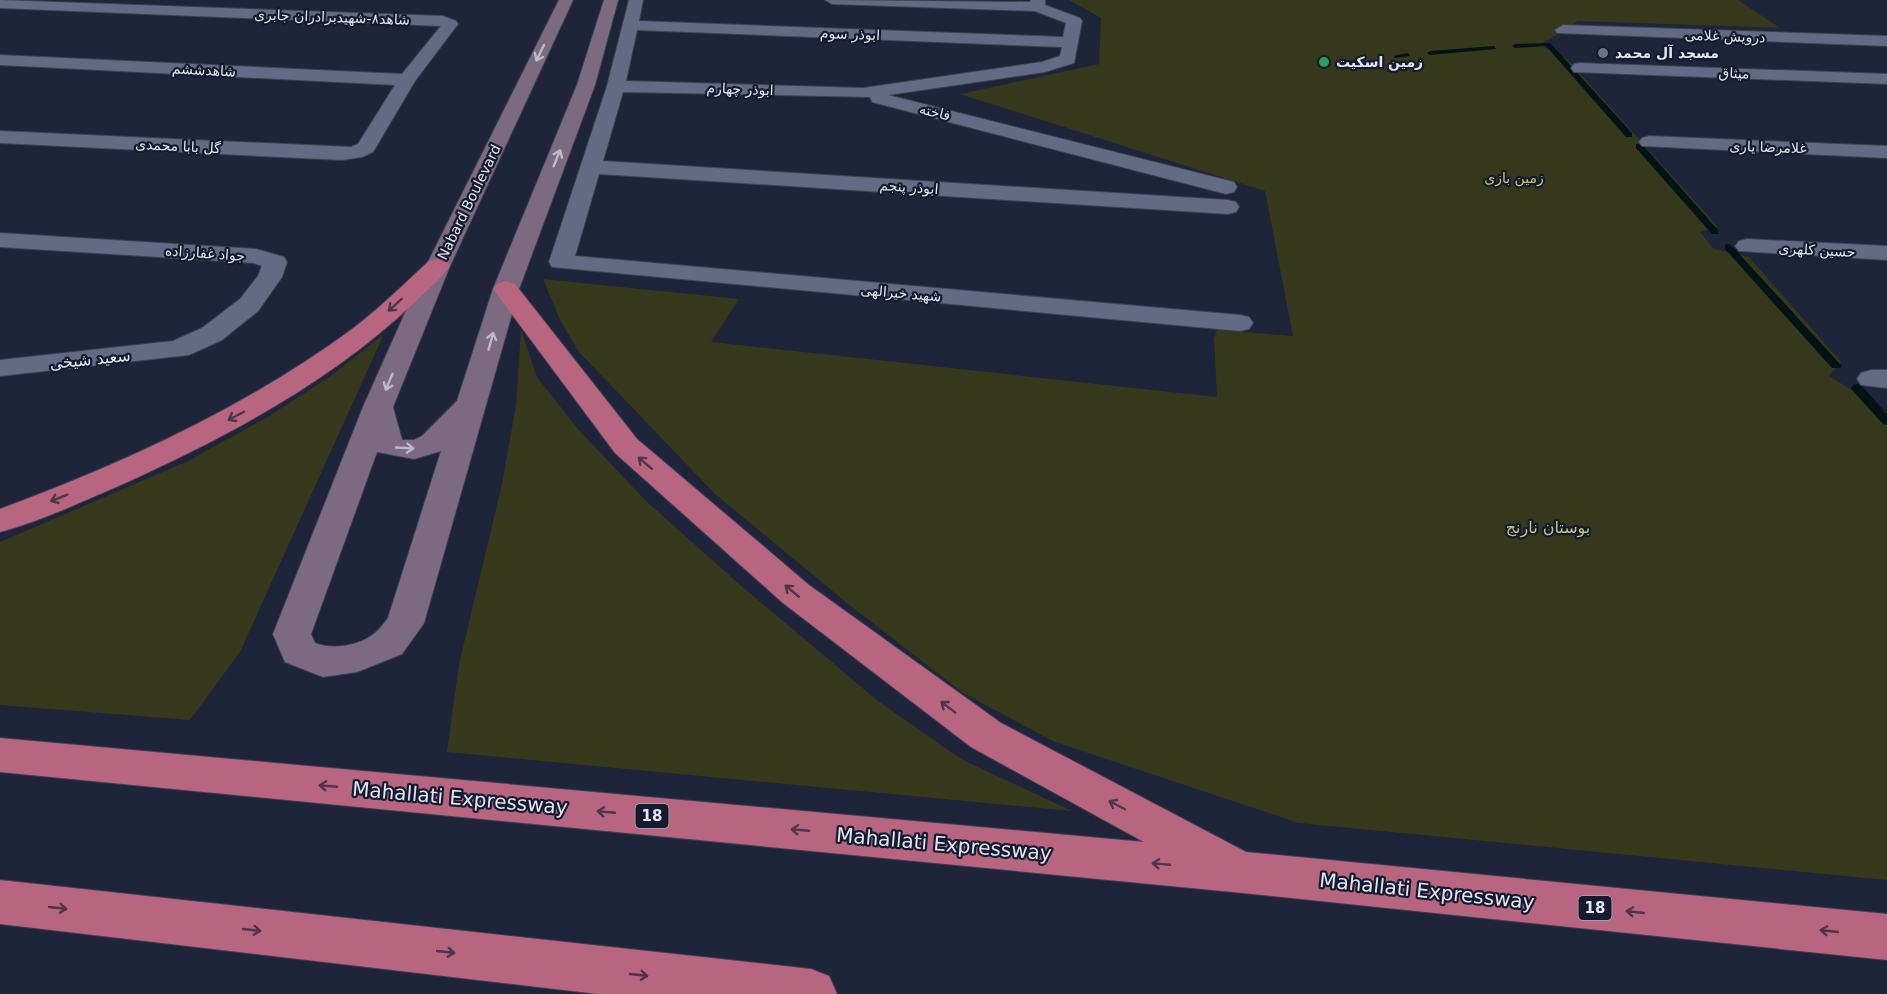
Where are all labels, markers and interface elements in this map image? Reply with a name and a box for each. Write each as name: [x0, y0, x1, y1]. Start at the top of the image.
street label: شاهد۸-شهیدبرادران جابری: [254, 6, 410, 29]
street label: ابوذر سوم: [820, 25, 880, 44]
street label: درویش غلامی: [1684, 27, 1766, 46]
one-way arrow: [534, 43, 546, 61]
place label: مسجد آل محمد: [1615, 44, 1719, 61]
marker: مسجد آل محمد: [1596, 46, 1610, 60]
place label: زمین اسکیت: [1336, 54, 1423, 71]
marker: زمین اسکیت: [1317, 55, 1331, 69]
street label: شاهدششم: [171, 60, 237, 81]
street label: میثاق: [1718, 64, 1750, 83]
street label: ابوذر چهارم: [706, 80, 774, 99]
street label: فاخته: [918, 100, 952, 124]
street label: گل بابا محمدی: [135, 136, 221, 156]
street label: غلامرضا یاری: [1729, 138, 1807, 157]
street label: Nabard Boulevard: [434, 142, 504, 262]
one-way arrow: [552, 149, 563, 168]
park label: زمین بازی: [1484, 170, 1544, 187]
street label: ابوذر پنجم: [879, 177, 939, 198]
street label: حسین کلهری: [1778, 240, 1856, 261]
street label: جواد غفارزاده: [164, 242, 246, 265]
street label: شهید خیرالهی: [860, 281, 942, 305]
one-way arrow: [388, 298, 403, 312]
one-way arrow: [485, 332, 497, 351]
street label: سعید شیخی: [49, 346, 131, 373]
one-way arrow: [383, 373, 394, 391]
one-way arrow: [228, 410, 245, 422]
one-way arrow: [395, 443, 414, 454]
one-way arrow: [637, 456, 653, 469]
one-way arrow: [50, 493, 69, 504]
park label: بوستان نارنج: [1506, 518, 1590, 538]
one-way arrow: [784, 584, 800, 597]
one-way arrow: [941, 701, 957, 713]
street label: Mahallati Expressway: [351, 777, 569, 819]
one-way arrow: [319, 780, 339, 791]
one-way arrow: [1109, 799, 1126, 811]
road number: 18: [636, 804, 668, 828]
one-way arrow: [596, 806, 616, 817]
street label: Mahallati Expressway: [835, 823, 1053, 865]
one-way arrow: [791, 824, 811, 835]
one-way arrow: [1152, 858, 1172, 869]
street label: Mahallati Expressway: [1318, 868, 1536, 914]
road number: 18: [1578, 896, 1612, 920]
one-way arrow: [48, 903, 68, 914]
one-way arrow: [1625, 906, 1645, 917]
one-way arrow: [241, 925, 261, 936]
one-way arrow: [1819, 925, 1839, 936]
one-way arrow: [435, 947, 455, 958]
one-way arrow: [629, 969, 649, 980]

